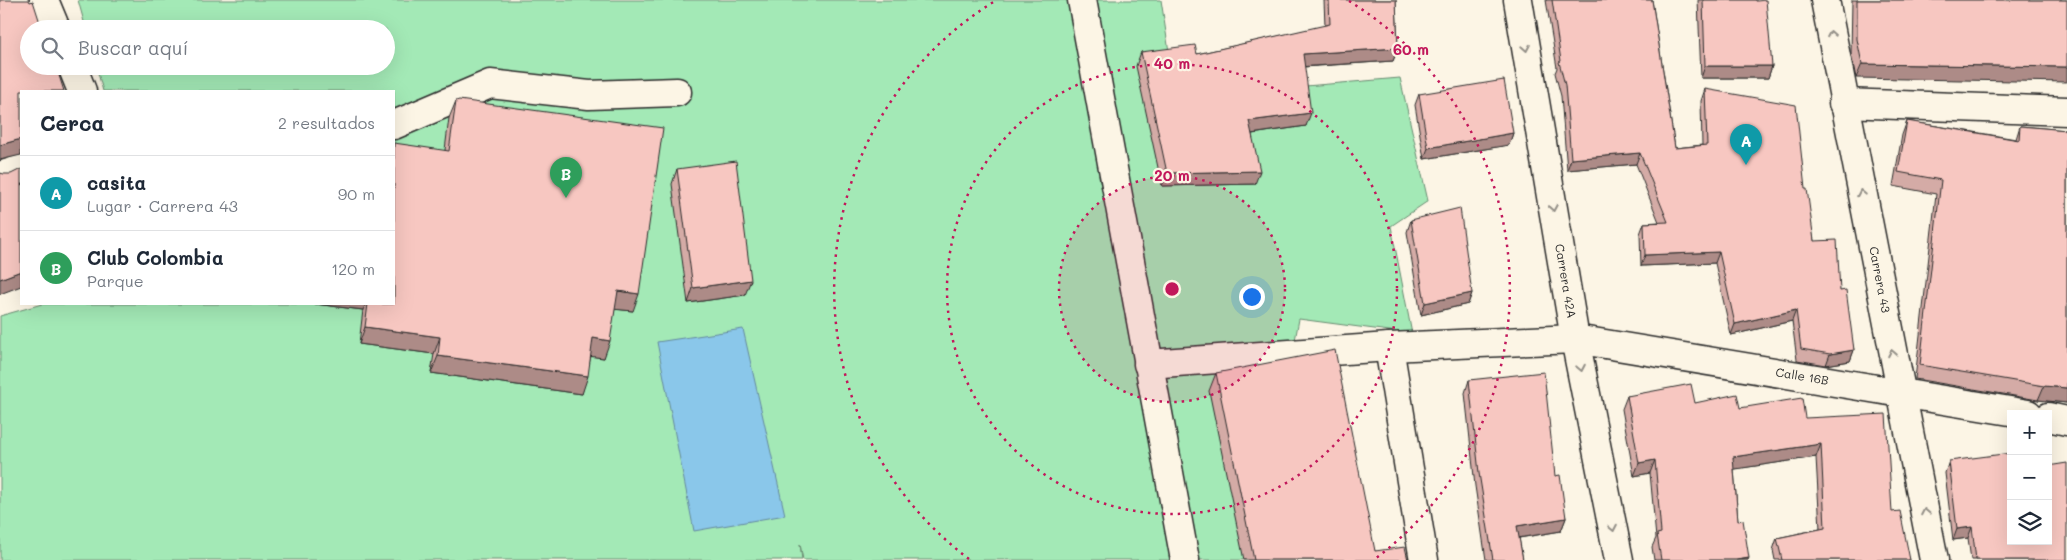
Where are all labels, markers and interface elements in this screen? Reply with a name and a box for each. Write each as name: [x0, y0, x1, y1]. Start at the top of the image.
search box: [20, 20, 395, 75]
one-way arrow: [1826, 29, 1836, 38]
icon: search: [38, 34, 66, 62]
text: Buscar aquí: [78, 35, 188, 60]
text: 60 m: [1393, 39, 1429, 59]
one-way arrow: [1520, 44, 1530, 52]
text: 40 m: [1154, 53, 1190, 73]
text: Cerca: [40, 109, 105, 136]
text: 2 resultados: [278, 112, 375, 133]
pin: A: [1730, 124, 1762, 165]
pin: B: [550, 157, 582, 198]
text: 20 m: [1154, 165, 1190, 185]
text: casita: [87, 170, 146, 195]
text: A: [50, 183, 62, 204]
text: 90 m: [338, 183, 375, 204]
one-way arrow: [1856, 189, 1867, 198]
text: Lugar · Carrera 43: [87, 195, 238, 216]
one-way arrow: [1547, 204, 1557, 213]
street label: Carrera 42A: [1552, 243, 1580, 319]
text: Club Colombia: [87, 245, 224, 270]
street label: Carrera 43: [1866, 245, 1895, 314]
text: B: [51, 258, 61, 279]
text: 120 m: [331, 258, 375, 279]
text: Parque: [87, 270, 144, 291]
centre of rings: [1163, 280, 1181, 298]
your location: [1239, 284, 1265, 310]
one-way arrow: [1888, 349, 1898, 357]
street label: Calle 16B: [1775, 363, 1830, 388]
one-way arrow: [1575, 364, 1586, 373]
map controls: [2007, 410, 2052, 545]
button: +: [2007, 410, 2052, 455]
button: −: [2007, 455, 2052, 500]
button: layers: [2007, 500, 2052, 545]
one-way arrow: [1920, 508, 1930, 517]
one-way arrow: [1607, 523, 1618, 532]

